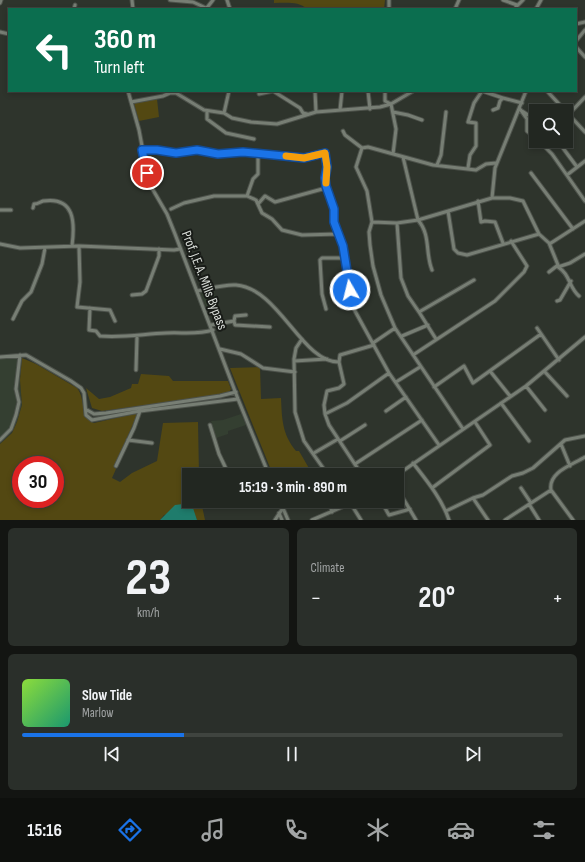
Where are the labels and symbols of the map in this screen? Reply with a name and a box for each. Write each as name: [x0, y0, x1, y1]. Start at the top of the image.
pin: [130, 156, 164, 190]
street label: Prof. J.E.A. Mills Bypass: [178, 228, 231, 332]
position arrow: [329, 269, 371, 311]
speed limit sign: 30: [12, 456, 64, 508]

